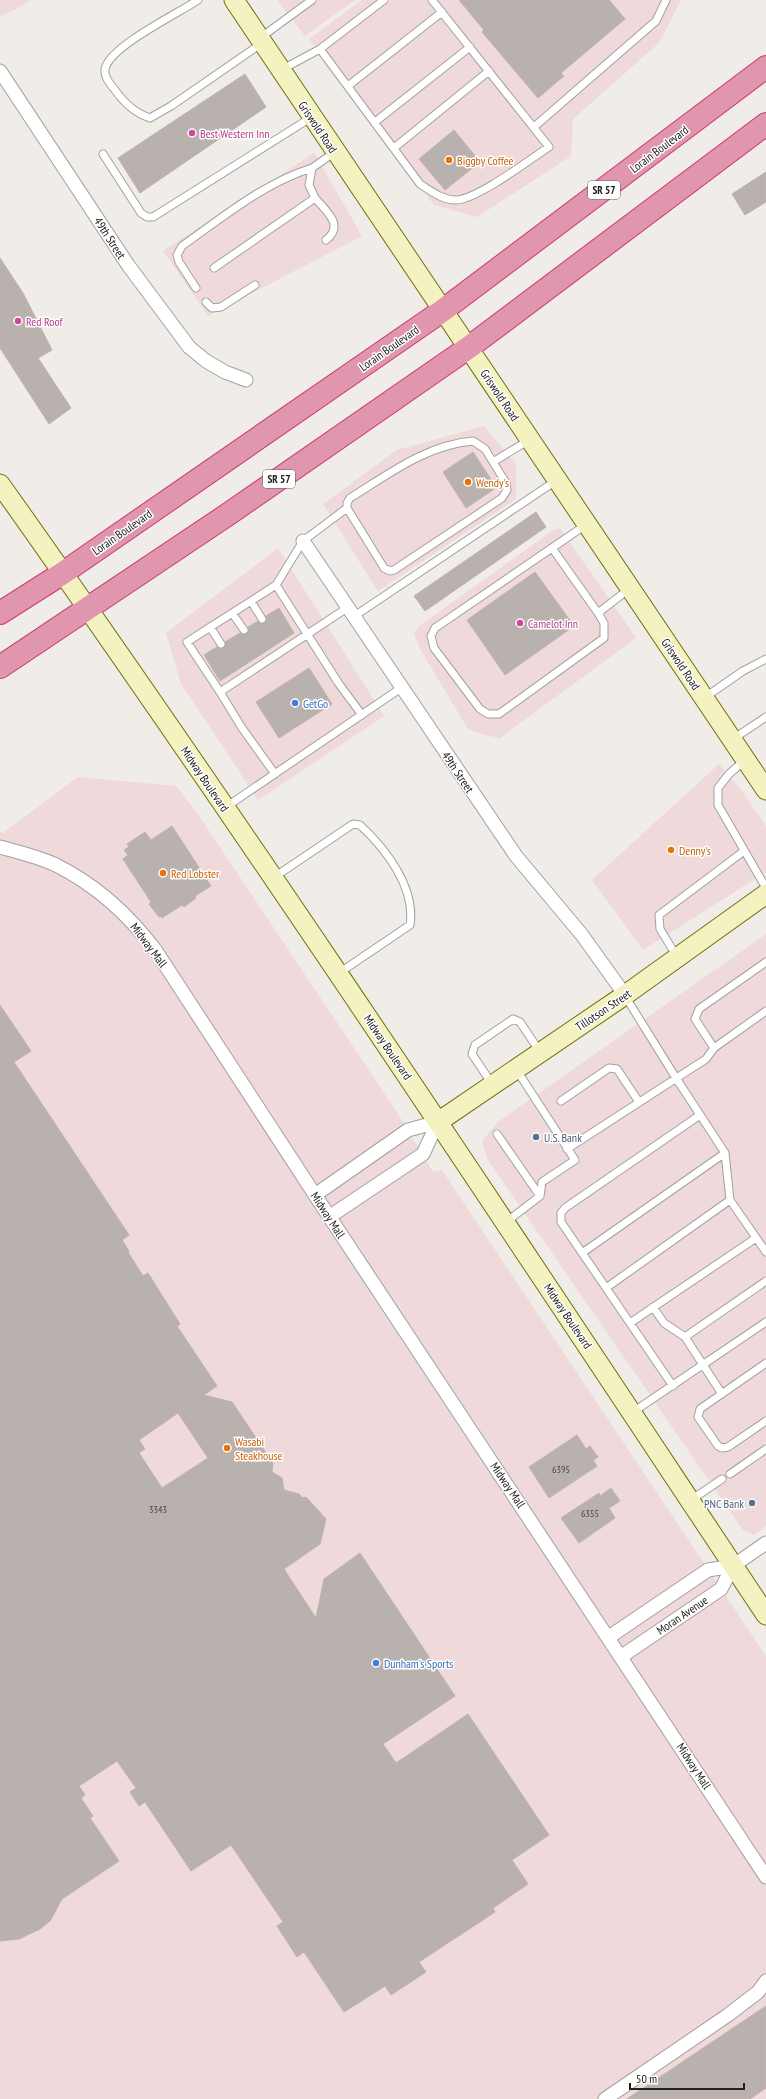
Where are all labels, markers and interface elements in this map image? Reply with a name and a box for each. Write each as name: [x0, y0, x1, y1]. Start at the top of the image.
street label: Griswold Road: [295, 98, 341, 156]
street label: Lorain Boulevard: [627, 122, 691, 176]
place label: Best Western Inn: [200, 126, 270, 141]
marker: Best Western Inn: [187, 128, 197, 138]
place label: Biggby Coffee: [457, 153, 514, 168]
marker: Biggby Coffee: [444, 155, 454, 165]
road number: SR 57: [588, 181, 620, 199]
street label: 49th Street: [91, 214, 129, 262]
place label: Red Roof: [26, 314, 64, 329]
marker: Red Roof: [13, 316, 23, 326]
street label: Lorain Boulevard: [356, 322, 422, 374]
street label: Griswold Road: [477, 366, 523, 424]
road number: SR 57: [263, 470, 295, 488]
place label: Wendy's: [476, 475, 509, 490]
marker: Wendy's: [463, 477, 473, 487]
street label: Lorain Boulevard: [89, 506, 155, 558]
place label: Camelot Inn: [528, 616, 578, 631]
marker: Camelot Inn: [515, 618, 525, 628]
street label: Griswold Road: [658, 635, 704, 693]
place label: GetGo: [303, 696, 328, 711]
marker: GetGo: [290, 698, 300, 708]
street label: Midway Boulevard: [178, 743, 232, 815]
street label: 49th Street: [439, 748, 478, 796]
place label: Denny's: [679, 843, 711, 858]
marker: Denny's: [666, 845, 676, 855]
place label: Red Lobster: [171, 866, 220, 881]
marker: Red Lobster: [158, 868, 168, 878]
street label: Midway Mall: [127, 920, 171, 970]
street label: Tillotson Street: [572, 986, 634, 1034]
street label: Midway Boulevard: [361, 1011, 415, 1083]
place label: U.S. Bank: [544, 1130, 582, 1145]
marker: U.S. Bank: [531, 1132, 541, 1142]
street label: Midway Mall: [308, 1189, 349, 1241]
street label: Midway Boulevard: [541, 1280, 595, 1352]
place label: Wasabi Steakhouse: [235, 1434, 282, 1463]
marker: Wasabi Steakhouse: [222, 1443, 232, 1453]
street label: Midway Mall: [487, 1459, 529, 1511]
house number: 6395: [552, 1463, 570, 1476]
place label: PNC Bank: [704, 1496, 744, 1511]
marker: PNC Bank: [747, 1498, 757, 1508]
house number: 3343: [149, 1503, 167, 1516]
house number: 6355: [581, 1507, 599, 1520]
street label: Moran Avenue: [653, 1592, 711, 1638]
place label: Dunham's Sports: [384, 1656, 453, 1671]
marker: Dunham's Sports: [371, 1658, 381, 1668]
street label: Midway Mall: [674, 1740, 715, 1792]
scale bar: [630, 2065, 744, 2091]
text: 50 m: [636, 2071, 657, 2086]

